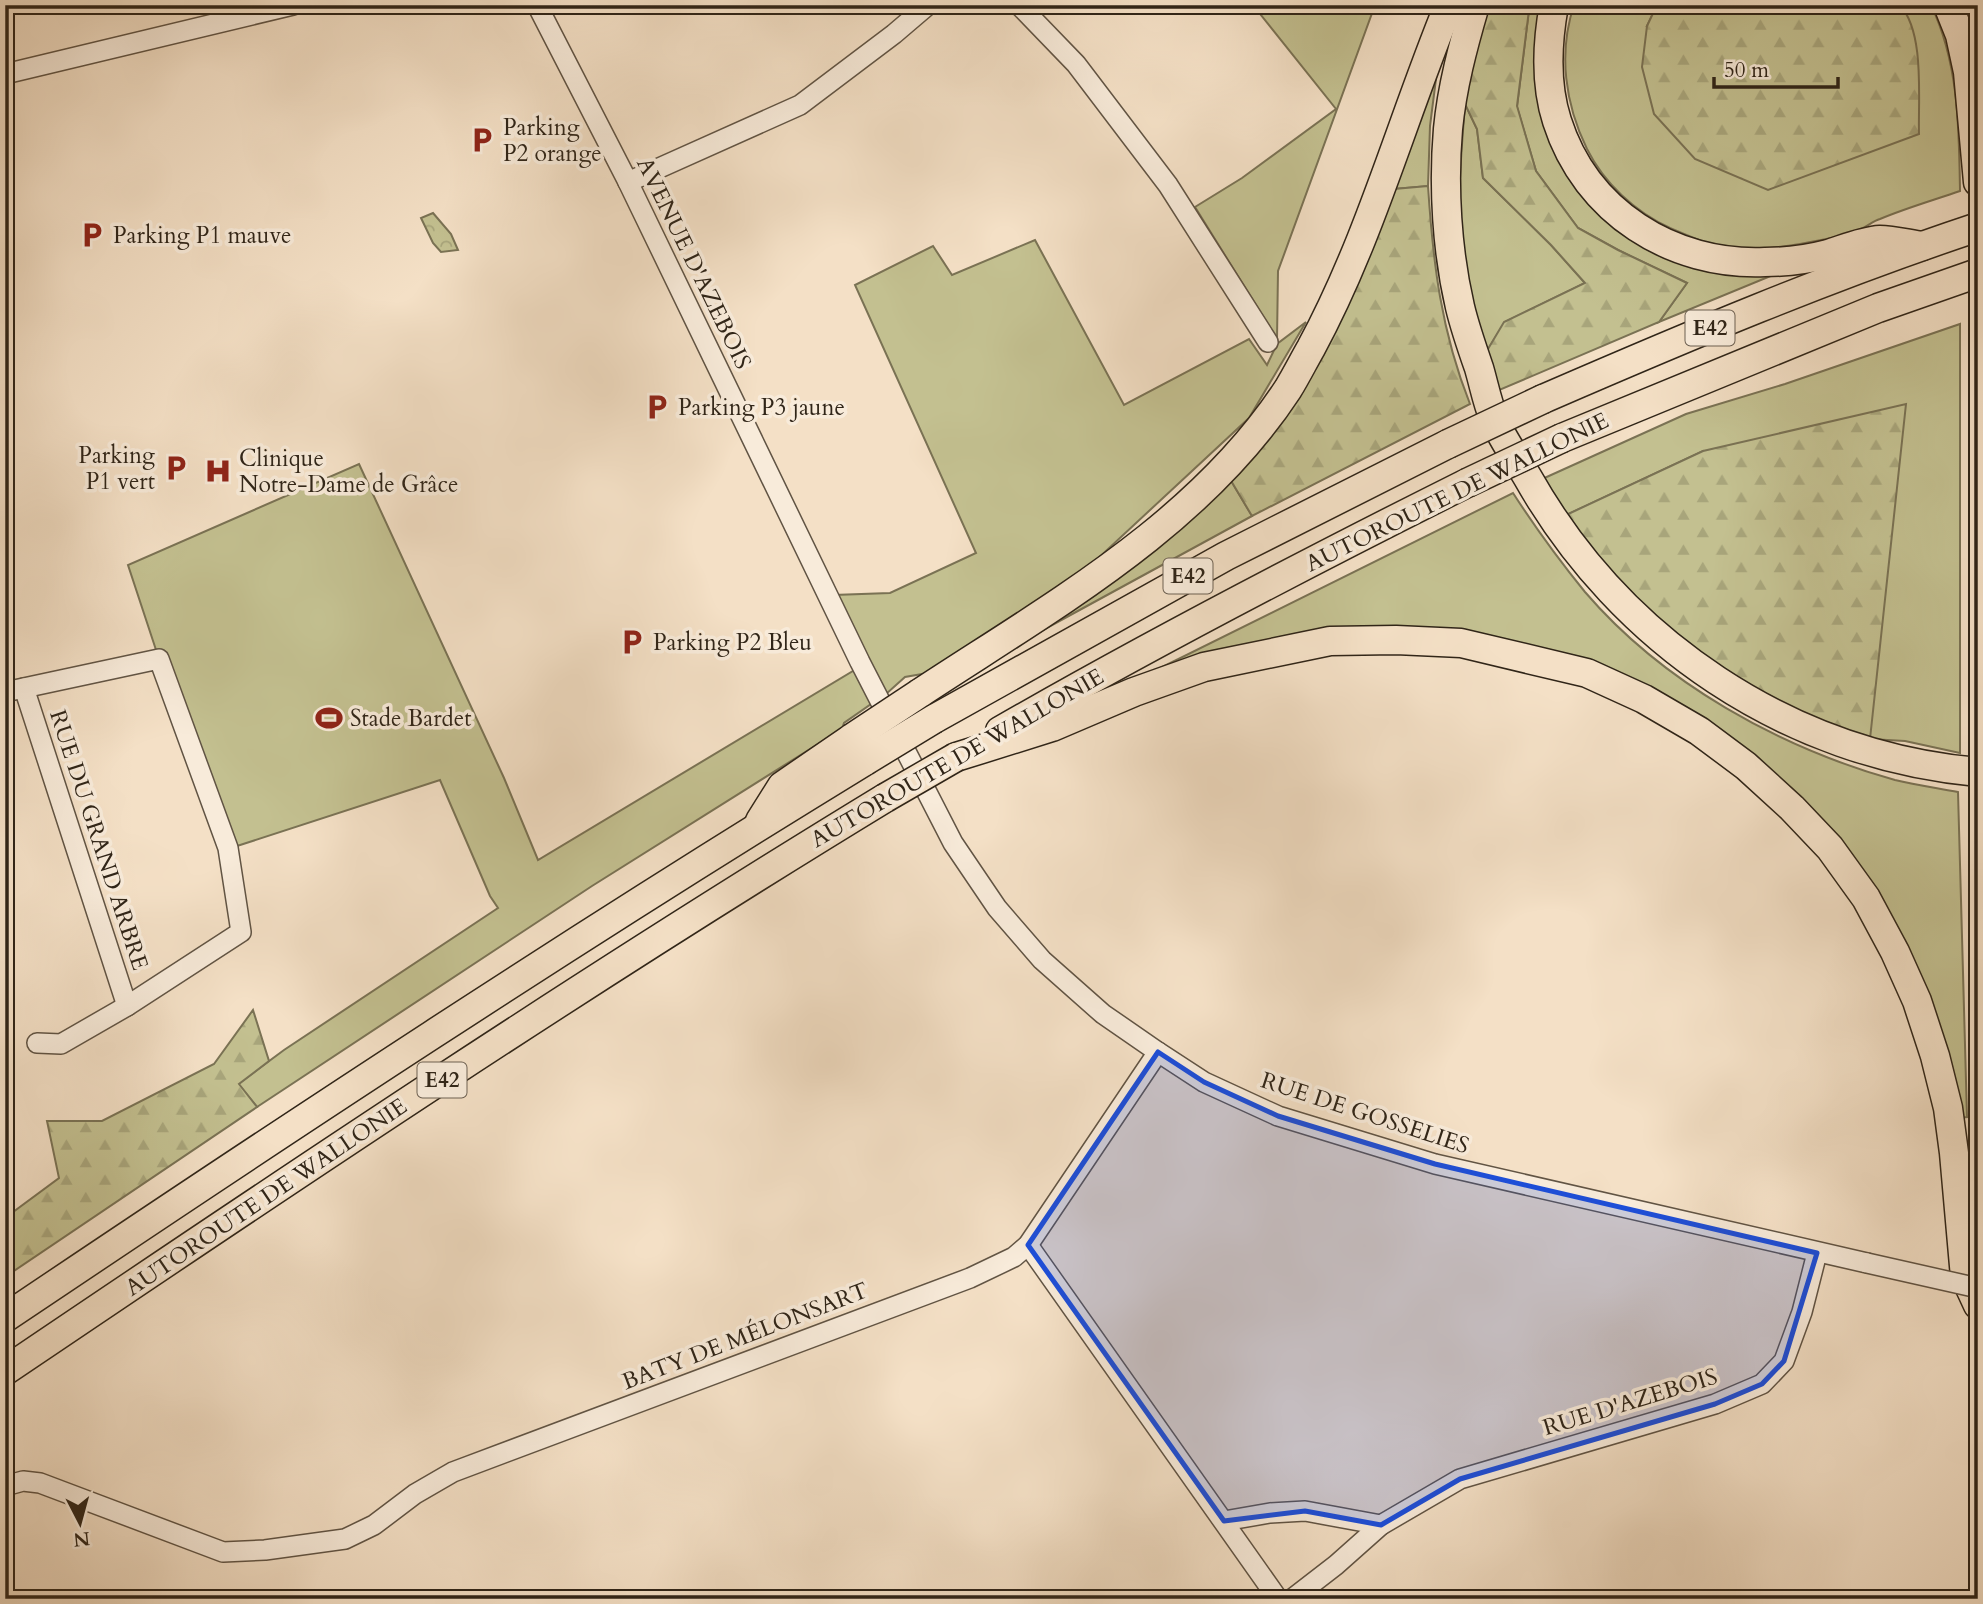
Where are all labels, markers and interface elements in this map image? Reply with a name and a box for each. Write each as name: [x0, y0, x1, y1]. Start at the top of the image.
scale bar: [1714, 46, 1838, 90]
text: 50 m: [1724, 56, 1769, 85]
place label: Parking P2 orange: [503, 112, 602, 169]
parking icon: Parking P2 orange: [467, 125, 497, 155]
street label: AVENUE D'AZEBOIS: [629, 152, 759, 374]
parking icon: Parking P1 mauve: [77, 220, 107, 250]
place label: Parking P1 mauve: [113, 220, 292, 251]
road number: E42: [1686, 310, 1734, 346]
parking icon: Parking P3 jaune: [642, 392, 672, 422]
place label: Parking P3 jaune: [678, 392, 845, 423]
street label: AUTOROUTE DE WALLONIE: [1300, 405, 1614, 579]
place label: Parking P1 vert: [78, 440, 155, 497]
place label: Clinique Notre-Dame de Grâce: [239, 443, 458, 500]
parking icon: Parking P1 vert: [161, 453, 191, 483]
hospital icon: Clinique Notre-Dame de Grâce: [203, 456, 233, 486]
road number: E42: [1164, 558, 1212, 594]
parking icon: Parking P2 Bleu: [617, 627, 647, 657]
place label: Parking P2 Bleu: [653, 627, 812, 658]
street label: AUTOROUTE DE WALLONIE: [805, 661, 1109, 855]
sports icon: Stade Bardet: [314, 703, 344, 733]
place label: Stade Bardet: [350, 703, 472, 734]
street label: RUE DU GRAND ARBRE: [42, 706, 156, 974]
road number: E42: [418, 1062, 466, 1098]
street label: RUE DE GOSSELIES: [1257, 1065, 1473, 1161]
street label: AUTOROUTE DE WALLONIE: [119, 1091, 413, 1303]
street label: BATY DE MÉLONSART: [618, 1275, 873, 1397]
street label: RUE D'AZEBOIS: [1539, 1361, 1721, 1443]
north arrow: [46, 1488, 116, 1558]
text: N: [72, 1525, 91, 1553]

